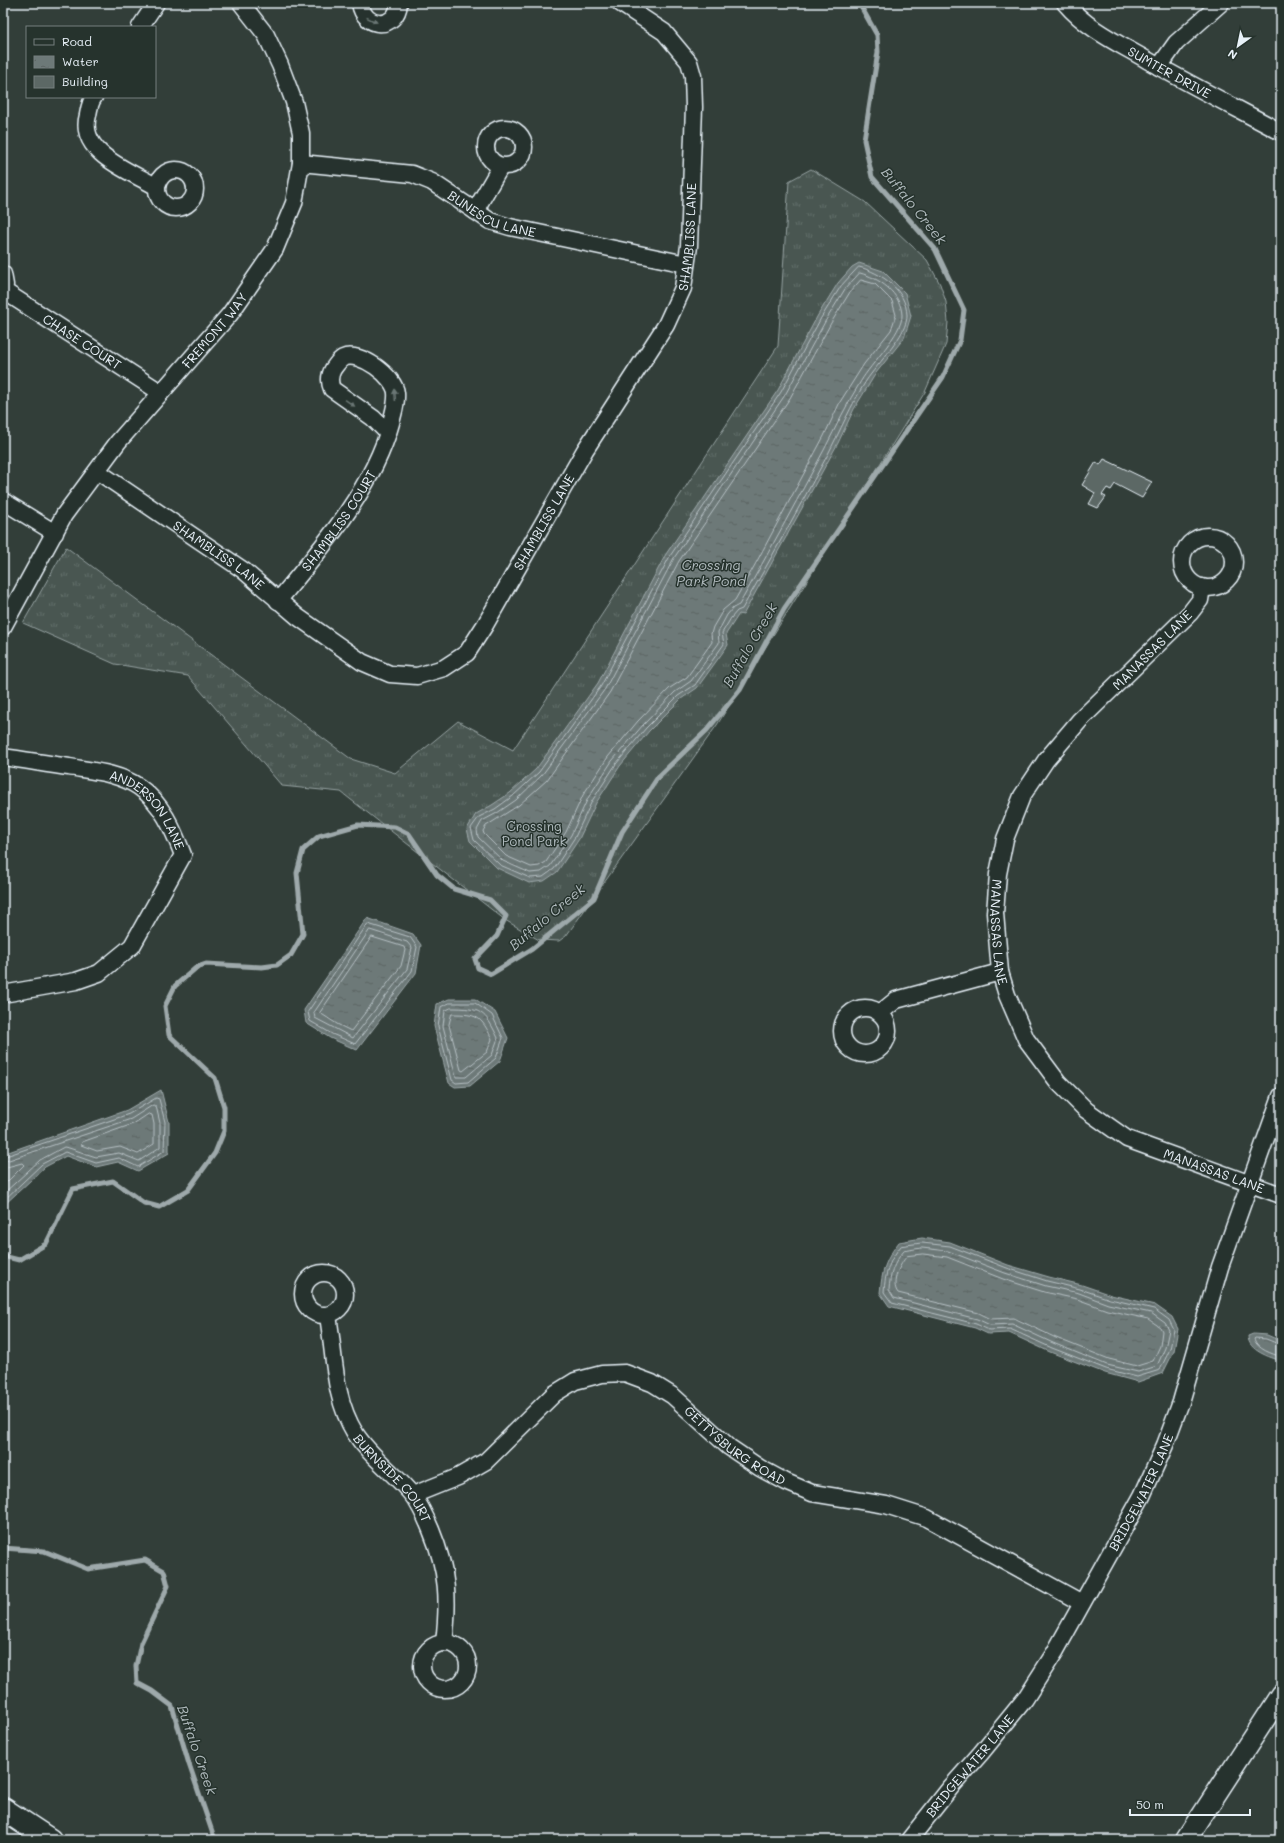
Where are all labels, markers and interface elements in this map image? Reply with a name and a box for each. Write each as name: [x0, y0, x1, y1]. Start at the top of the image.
one-way arrow: [366, 17, 378, 23]
legend: [26, 26, 156, 98]
north arrow: [1218, 26, 1258, 66]
text: Road: [62, 33, 92, 49]
street label: SUMTER DRIVE: [1125, 42, 1214, 102]
text: N: [1225, 46, 1240, 63]
text: Water: [62, 53, 99, 69]
text: Building: [62, 73, 108, 89]
water label: Buffalo Creek: [877, 163, 952, 249]
street label: SHAMBLISS LANE: [674, 183, 699, 292]
street label: BUNESCU LANE: [445, 186, 538, 240]
street label: FREMONT WAY: [178, 289, 250, 371]
street label: CHASE COURT: [40, 309, 125, 373]
one-way arrow: [392, 389, 399, 401]
one-way arrow: [345, 399, 356, 407]
street label: SHAMBLISS COURT: [297, 467, 379, 574]
street label: SHAMBLISS LANE: [509, 471, 578, 573]
street label: SHAMBLISS LANE: [170, 516, 268, 593]
water label: Crossing Park Pond: [676, 555, 747, 590]
water label: Buffalo Creek: [718, 599, 782, 690]
street label: MANASSAS LANE: [1108, 606, 1195, 693]
street label: ANDERSON LANE: [108, 766, 189, 852]
park label: Crossing Pond Park: [502, 817, 566, 849]
water label: Buffalo Creek: [505, 879, 589, 954]
street label: MANASSAS LANE: [987, 879, 1012, 987]
street label: MANASSAS LANE: [1161, 1144, 1267, 1196]
street label: GETTYSBURG ROAD: [681, 1402, 789, 1488]
street label: BURNSIDE COURT: [350, 1430, 436, 1525]
street label: BRIDGEWATER LANE: [1104, 1431, 1176, 1553]
water label: Buffalo Creek: [173, 1702, 222, 1798]
street label: BRIDGEWATER LANE: [922, 1711, 1017, 1820]
scale bar: [1130, 1791, 1250, 1817]
text: 50 m: [1136, 1796, 1164, 1812]

